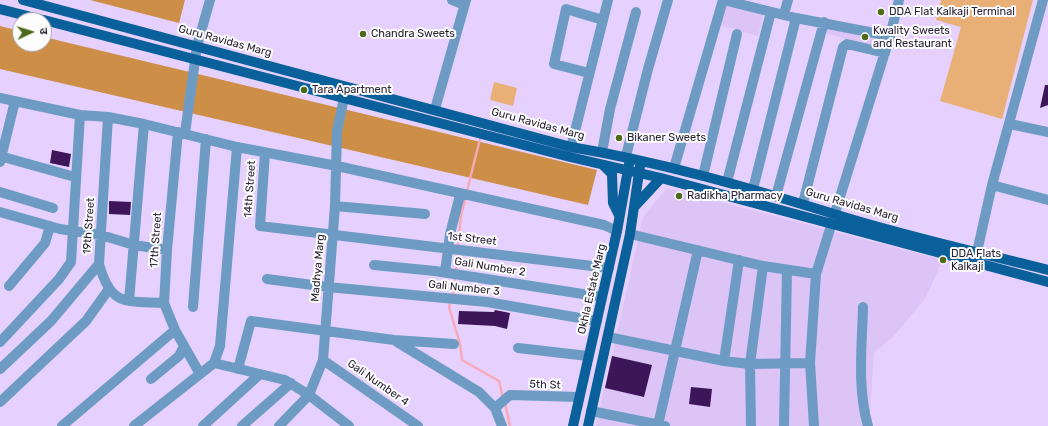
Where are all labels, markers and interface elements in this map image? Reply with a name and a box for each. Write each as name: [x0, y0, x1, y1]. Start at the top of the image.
place label: DDA Flat Kalkaji Terminal: [889, 5, 1015, 19]
marker: DDA Flat Kalkaji Terminal: [876, 7, 886, 17]
north arrow: [12, 12, 52, 52]
street label: Guru Ravidas Marg: [177, 22, 273, 60]
place label: Kwality Sweets and Restaurant: [873, 24, 952, 50]
place label: Chandra Sweets: [371, 27, 455, 41]
text: उ: [37, 28, 50, 35]
marker: Chandra Sweets: [358, 29, 368, 39]
marker: Kwality Sweets and Restaurant: [860, 32, 870, 42]
place label: Tara Apartment: [312, 83, 392, 97]
marker: Tara Apartment: [299, 85, 309, 95]
street label: Guru Ravidas Marg: [490, 105, 586, 143]
place label: Bikaner Sweets: [627, 131, 706, 145]
marker: Bikaner Sweets: [614, 133, 624, 143]
street label: 14th Street: [241, 160, 259, 218]
street label: Guru Ravidas Marg: [804, 185, 900, 225]
place label: Radikha Pharmacy: [687, 189, 782, 203]
marker: Radikha Pharmacy: [674, 191, 684, 201]
street label: 19th Street: [80, 197, 98, 255]
street label: 17th Street: [147, 212, 165, 268]
street label: 1st Street: [447, 229, 497, 249]
street label: Madhya Marg: [308, 234, 328, 302]
street label: Okhla Estate Marg: [575, 242, 609, 336]
place label: DDA Flats Kalkaji: [951, 247, 1001, 273]
street label: Gali Number 2: [454, 255, 526, 279]
marker: DDA Flats Kalkaji: [938, 255, 948, 265]
street label: Gali Number 3: [428, 278, 500, 298]
street label: Gali Number 4: [345, 357, 411, 409]
street label: 5th St: [529, 378, 561, 392]

